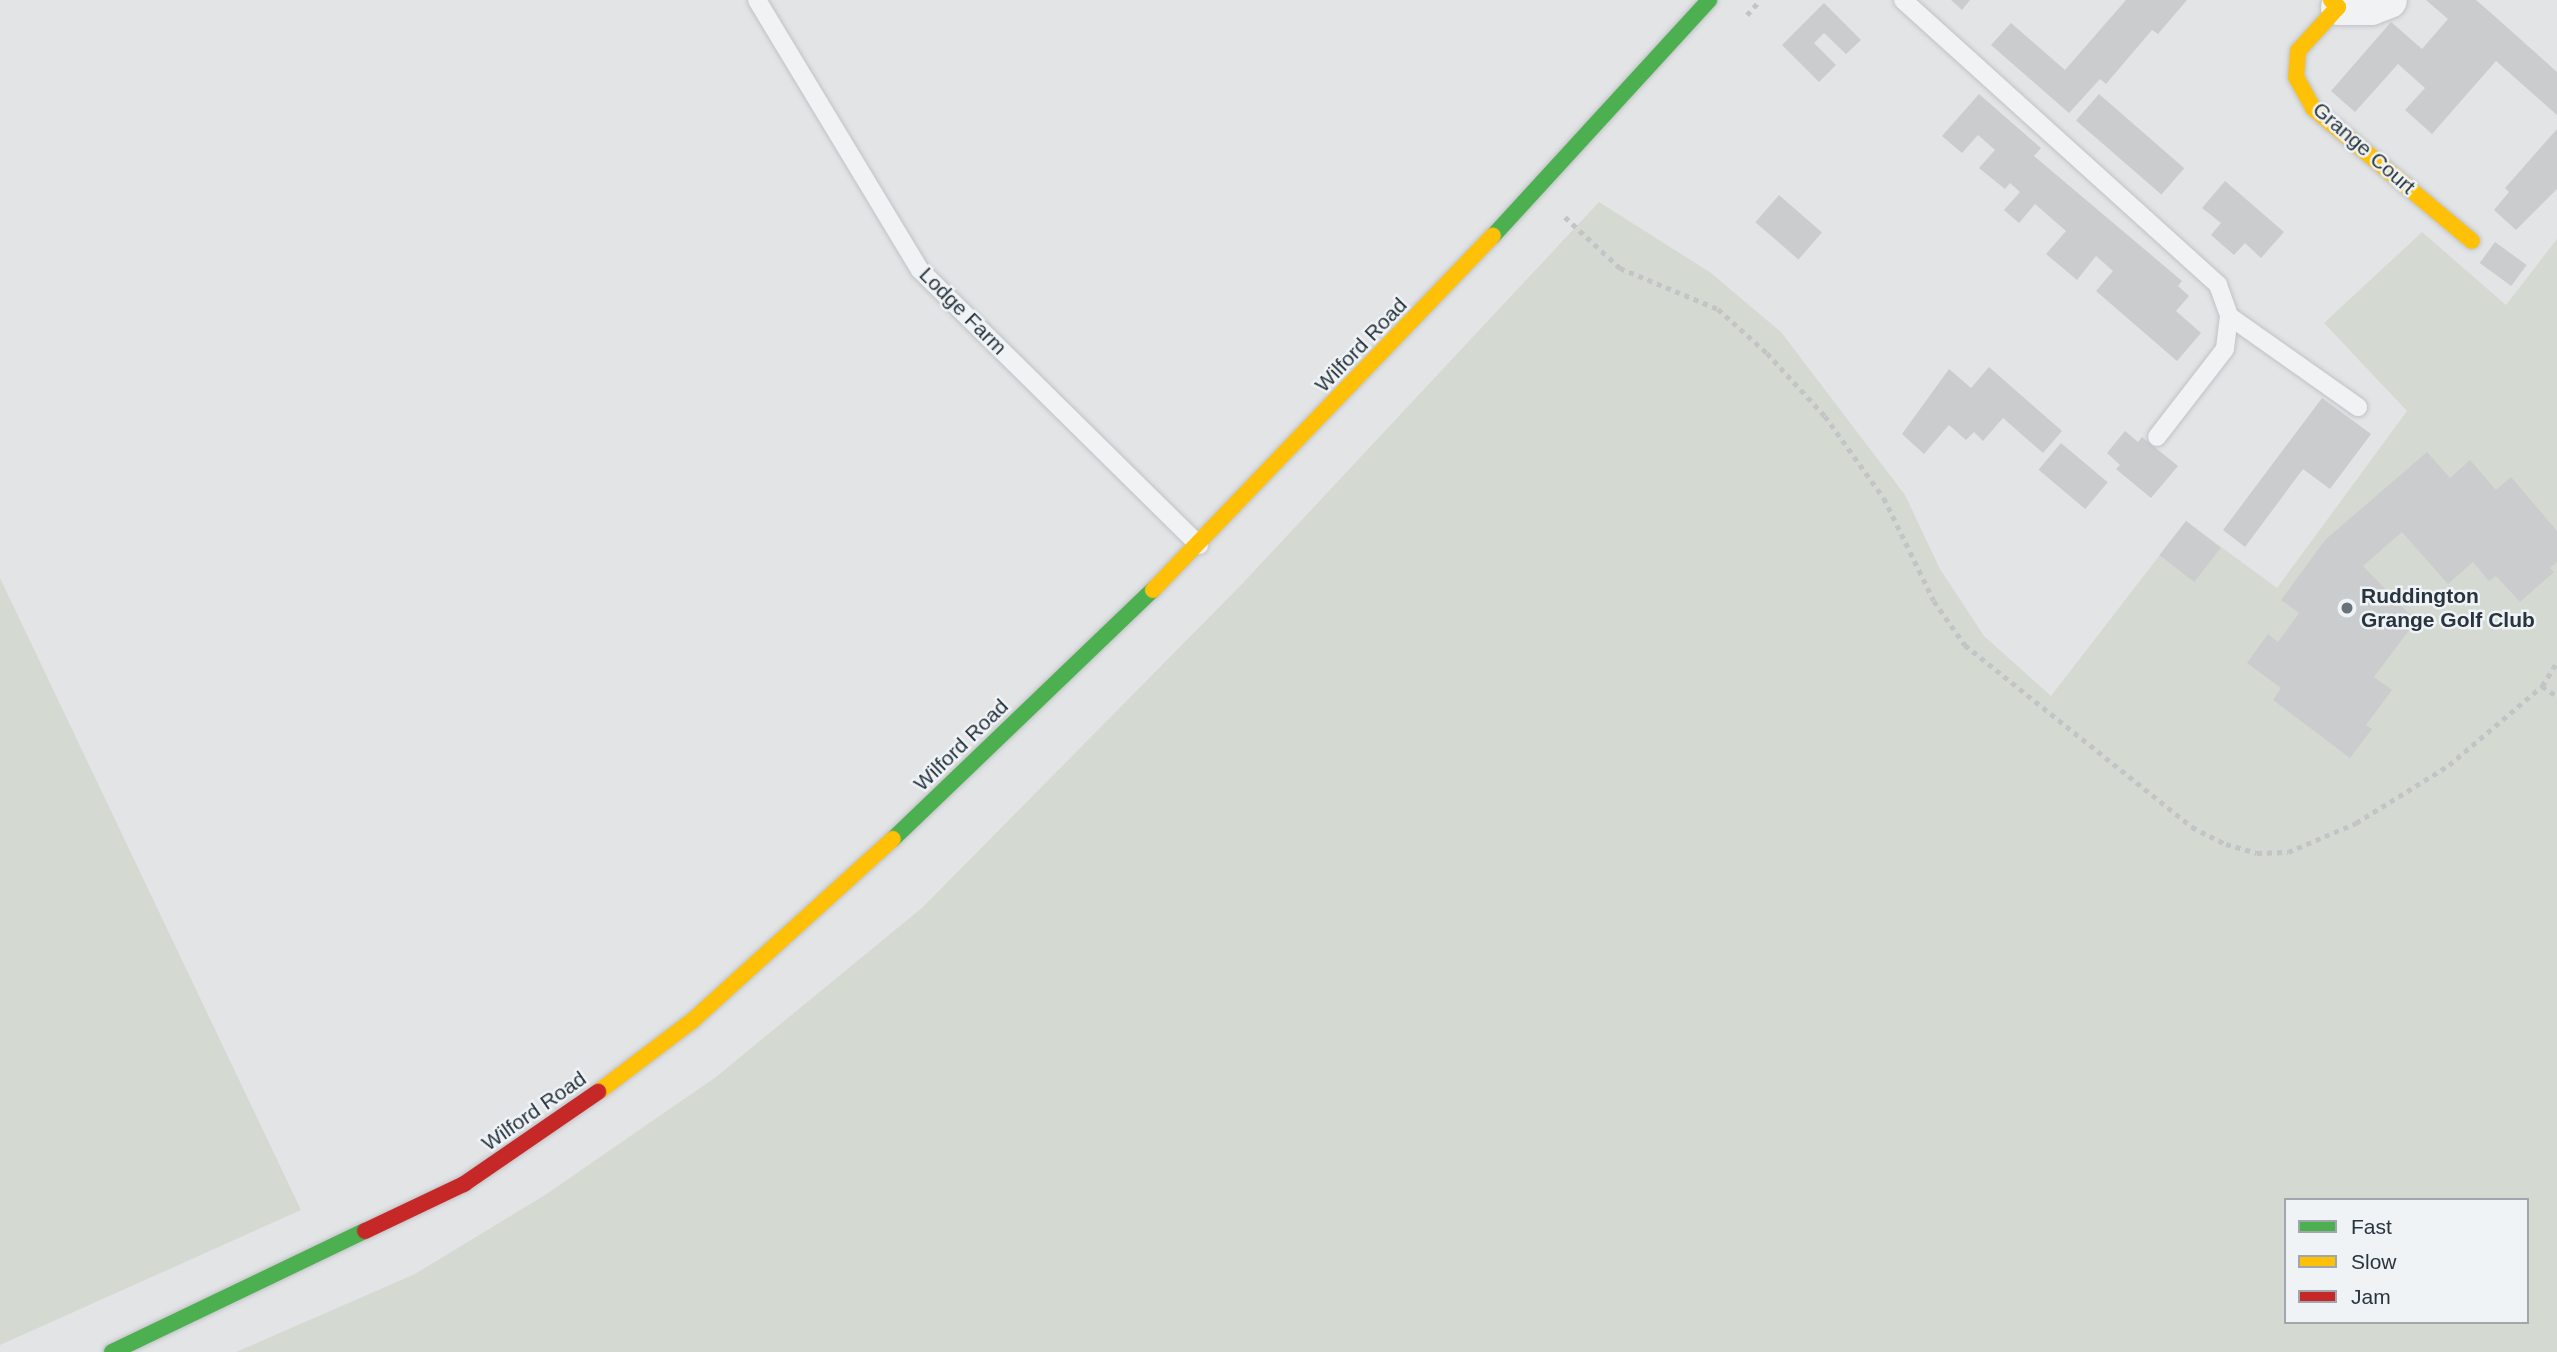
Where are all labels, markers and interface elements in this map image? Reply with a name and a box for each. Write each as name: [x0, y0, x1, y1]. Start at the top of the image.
street label: Grange Court: [2308, 97, 2420, 199]
street label: Lodge Farm: [914, 262, 1012, 360]
street label: Wilford Road: [1310, 293, 1412, 397]
place label: Ruddington Grange Golf Club: [2361, 583, 2535, 633]
marker: Ruddington Grange Golf Club: [2339, 600, 2355, 616]
street label: Wilford Road: [909, 694, 1013, 796]
street label: Wilford Road: [477, 1066, 591, 1156]
legend: [2284, 1198, 2529, 1324]
text: Fast: [2351, 1215, 2392, 1238]
text: Slow: [2351, 1250, 2397, 1273]
text: Jam: [2351, 1285, 2391, 1308]

